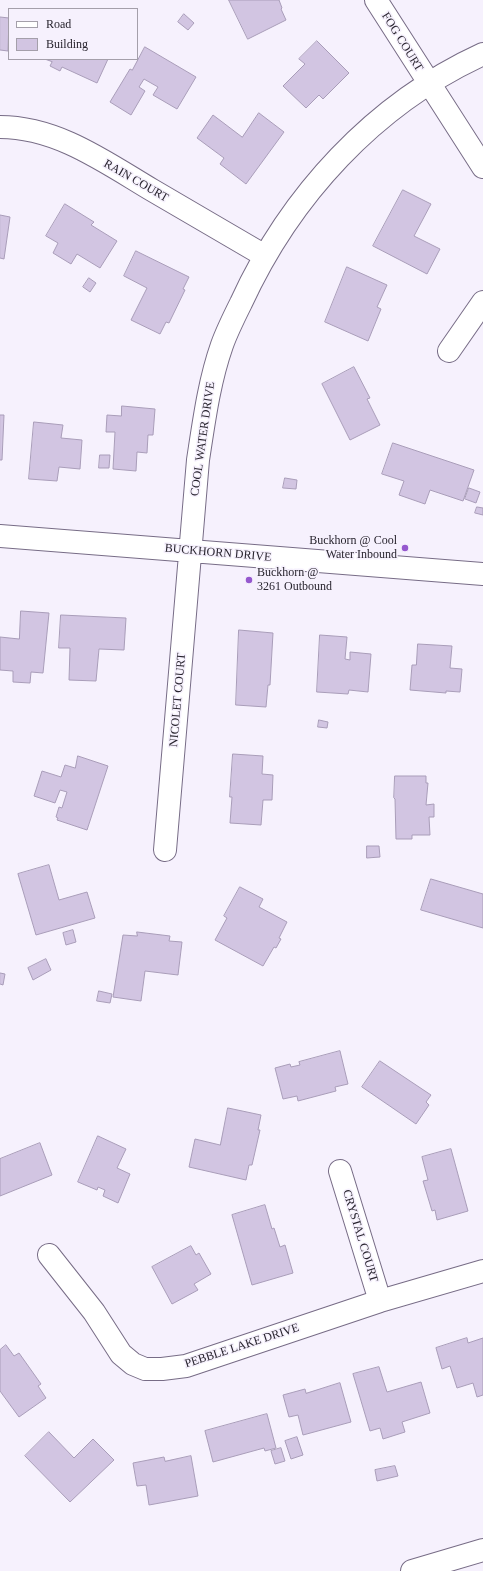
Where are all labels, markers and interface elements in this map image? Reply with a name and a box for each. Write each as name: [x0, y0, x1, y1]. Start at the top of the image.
legend: [8, 8, 138, 60]
street label: FOG COURT: [378, 10, 426, 74]
text: Road: [46, 17, 71, 31]
text: Building: [46, 37, 88, 51]
street label: RAIN COURT: [101, 157, 171, 205]
street label: COOL WATER DRIVE: [188, 381, 218, 497]
place label: Buckhorn @ Cool Water Inbound: [309, 534, 397, 562]
street label: BUCKHORN DRIVE: [164, 541, 272, 565]
marker: Buckhorn @ Cool Water Inbound: [400, 543, 410, 553]
place label: Buckhorn @ 3261 Outbound: [257, 566, 332, 594]
marker: Buckhorn @ 3261 Outbound: [244, 575, 254, 585]
street label: NICOLET COURT: [167, 652, 189, 748]
street label: CRYSTAL COURT: [339, 1188, 381, 1284]
street label: PEBBLE LAKE DRIVE: [183, 1321, 301, 1371]

